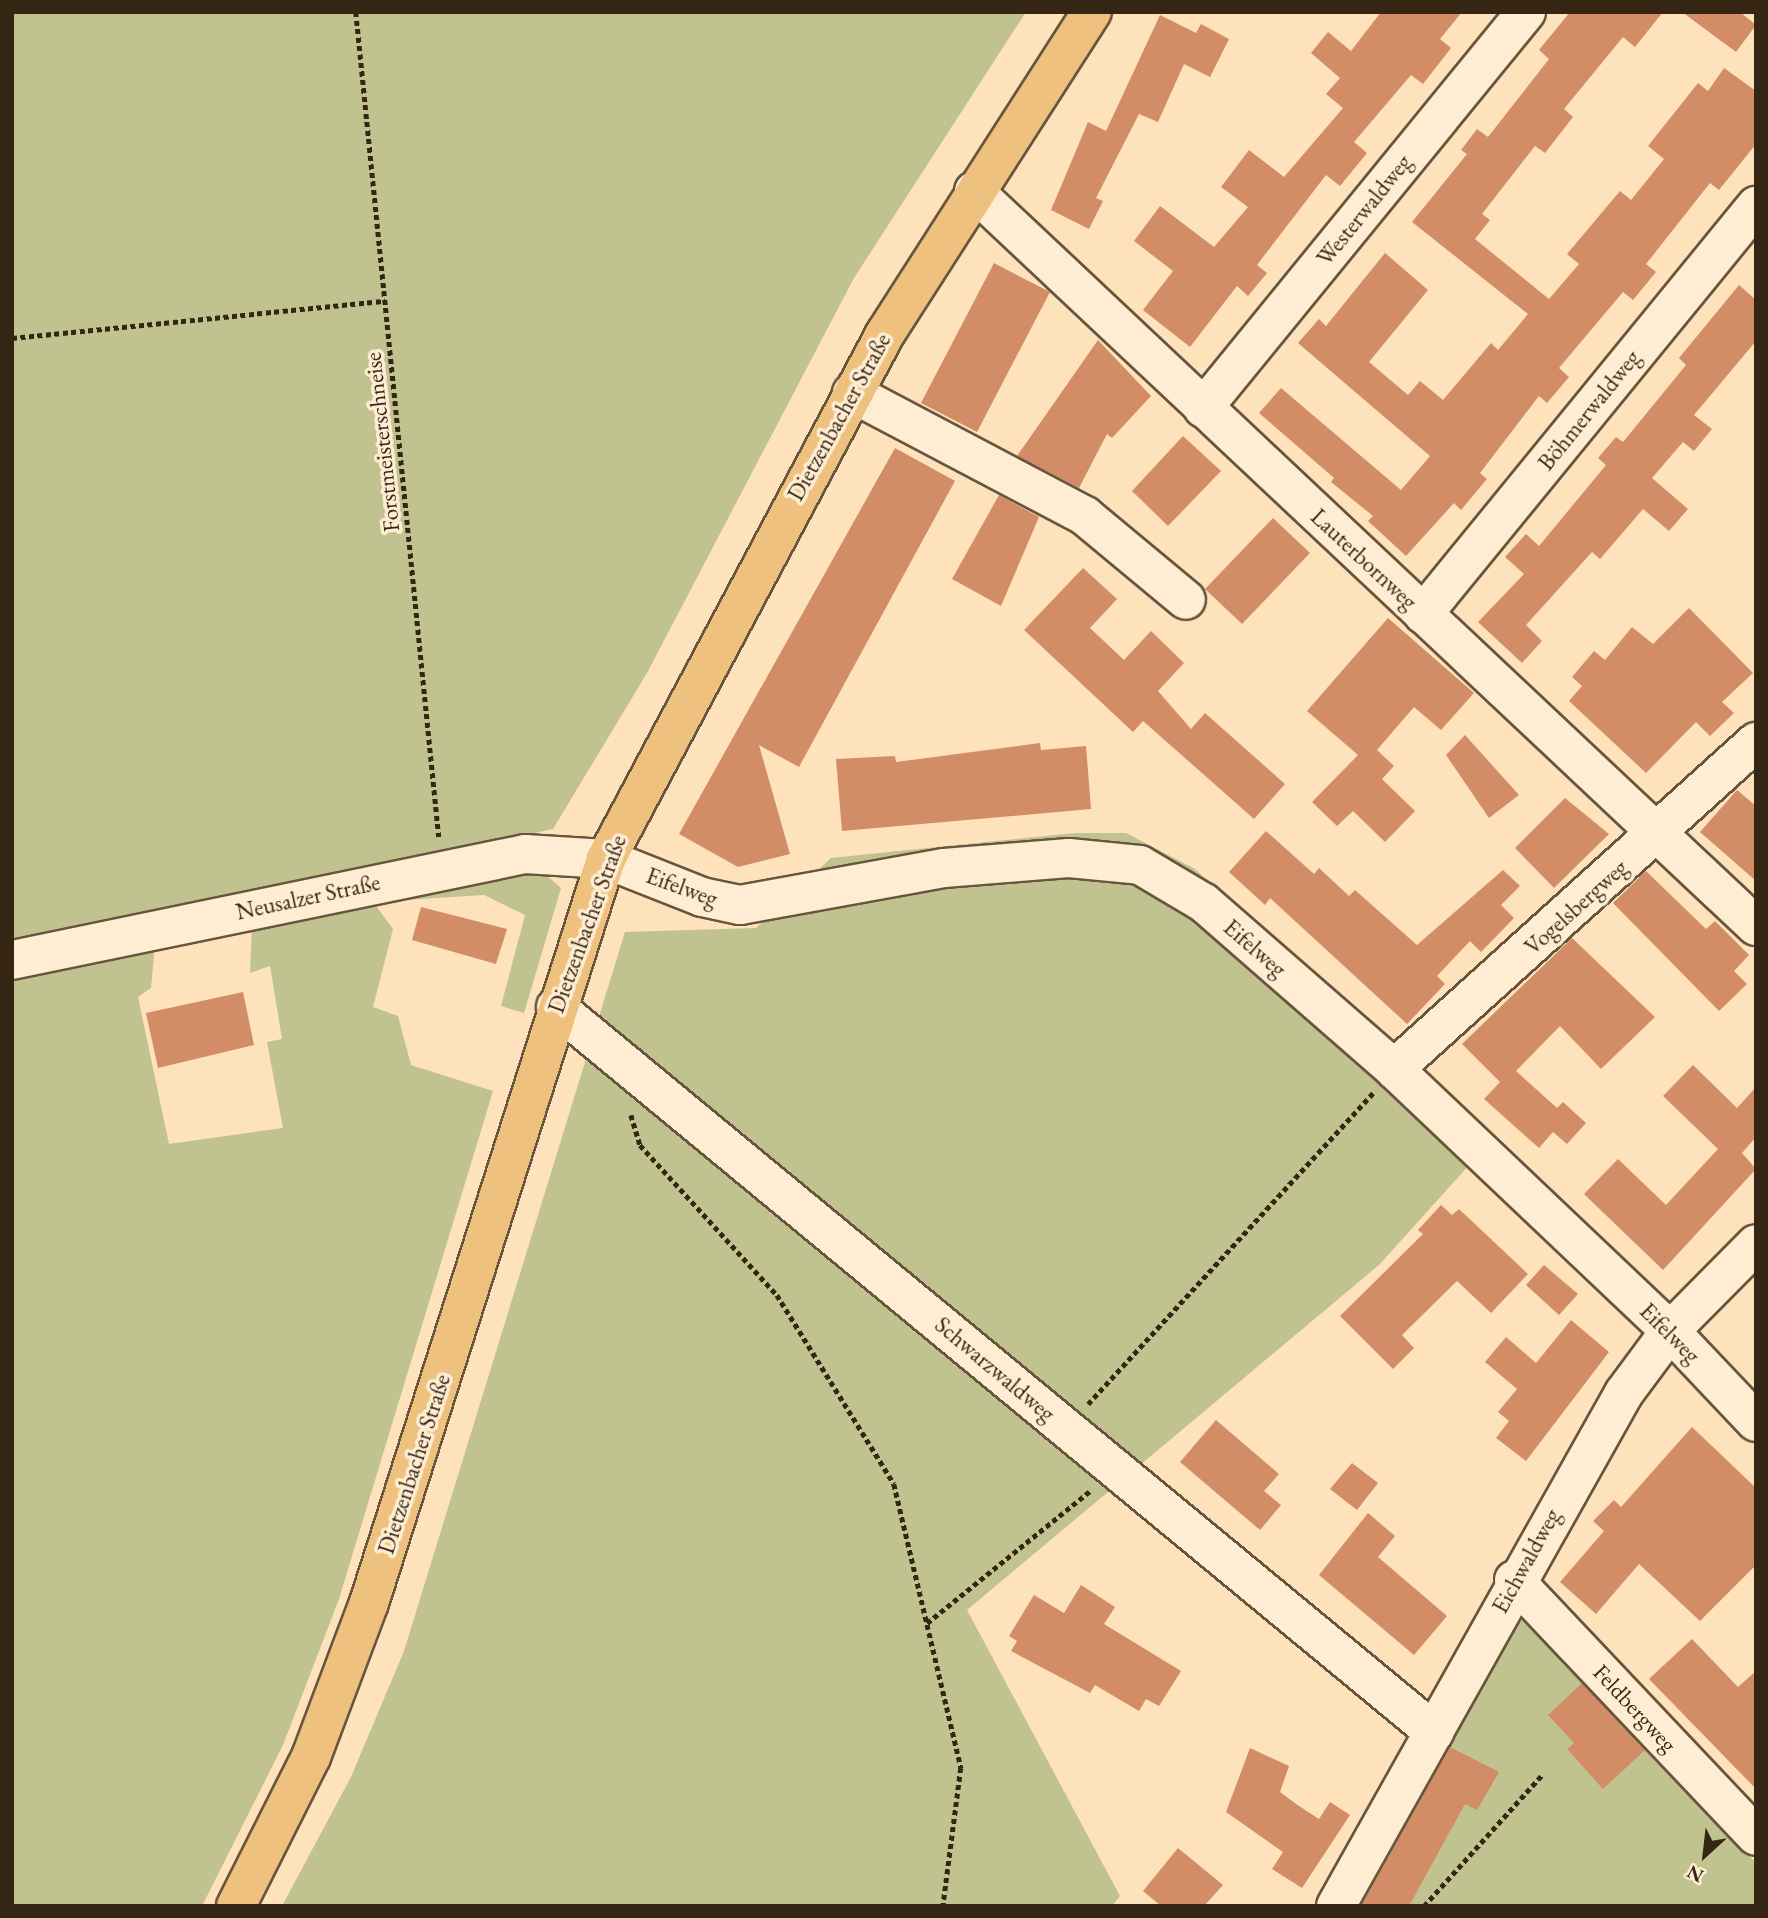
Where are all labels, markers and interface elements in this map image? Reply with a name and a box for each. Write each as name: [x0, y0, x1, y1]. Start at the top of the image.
street label: Westerwaldweg: [1311, 149, 1417, 271]
street label: Dietzenbacher Straße: [782, 328, 896, 506]
street label: Böhmerwaldweg: [1532, 344, 1646, 476]
street label: Forstmeisterschneise: [359, 351, 405, 533]
street label: Lauterbornweg: [1305, 503, 1423, 615]
street label: Dietzenbacher Straße: [542, 831, 632, 1017]
street label: Vogelsbergweg: [1519, 854, 1633, 960]
street label: Eifelweg: [643, 861, 721, 913]
street label: Neusalzer Straße: [233, 868, 383, 926]
street label: Eifelweg: [1218, 913, 1292, 983]
street label: Eifelweg: [1634, 1297, 1706, 1369]
street label: Schwarzwaldweg: [929, 1311, 1061, 1427]
street label: Dietzenbacher Straße: [372, 1371, 456, 1557]
street label: Eichwaldweg: [1486, 1504, 1566, 1618]
street label: Feldbergweg: [1587, 1658, 1683, 1758]
north arrow: [1670, 1820, 1740, 1890]
text: N: [1683, 1860, 1708, 1889]

